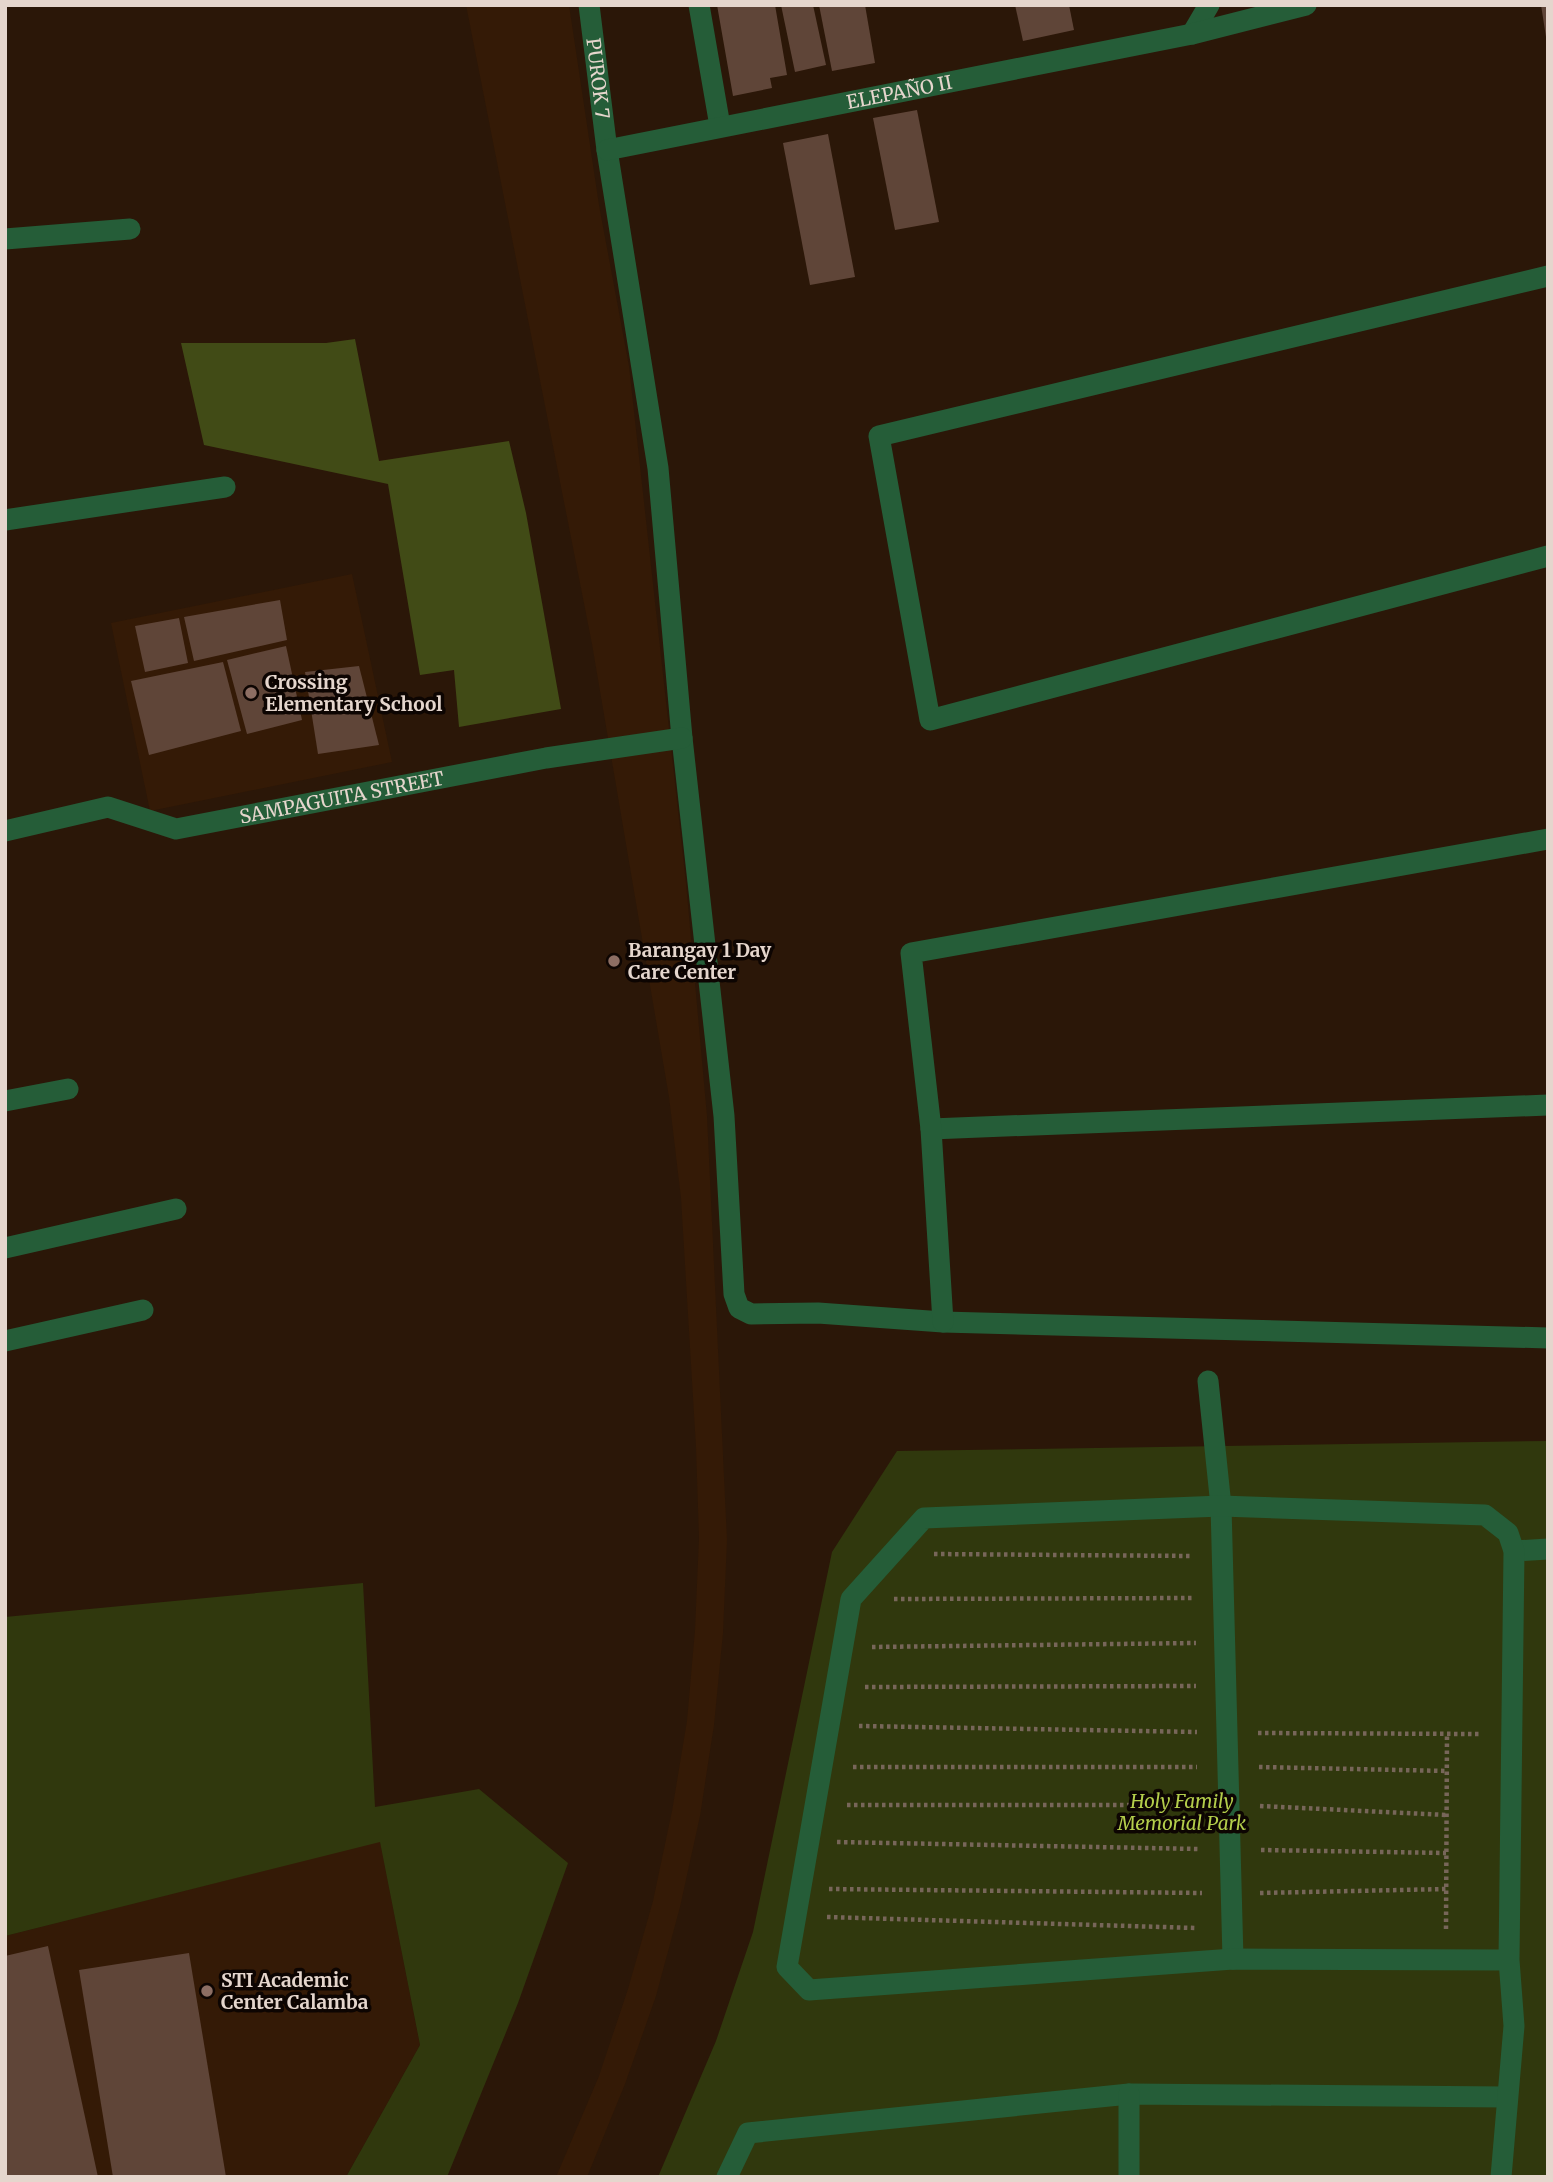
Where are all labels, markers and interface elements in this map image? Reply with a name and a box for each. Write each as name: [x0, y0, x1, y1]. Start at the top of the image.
street label: PUROK 7: [581, 37, 615, 120]
street label: ELEPAÑO II: [844, 70, 954, 114]
place label: Crossing Elementary School: [265, 670, 442, 716]
marker: Crossing Elementary School: [243, 685, 259, 701]
street label: SAMPAGUITA STREET: [238, 766, 446, 829]
place label: Barangay 1 Day Care Center: [628, 938, 772, 984]
marker: Barangay 1 Day Care Center: [606, 953, 622, 969]
park label: Holy Family Memorial Park: [1117, 1789, 1247, 1835]
place label: STI Academic Center Calamba: [221, 1968, 369, 2014]
marker: STI Academic Center Calamba: [199, 1983, 215, 1999]

